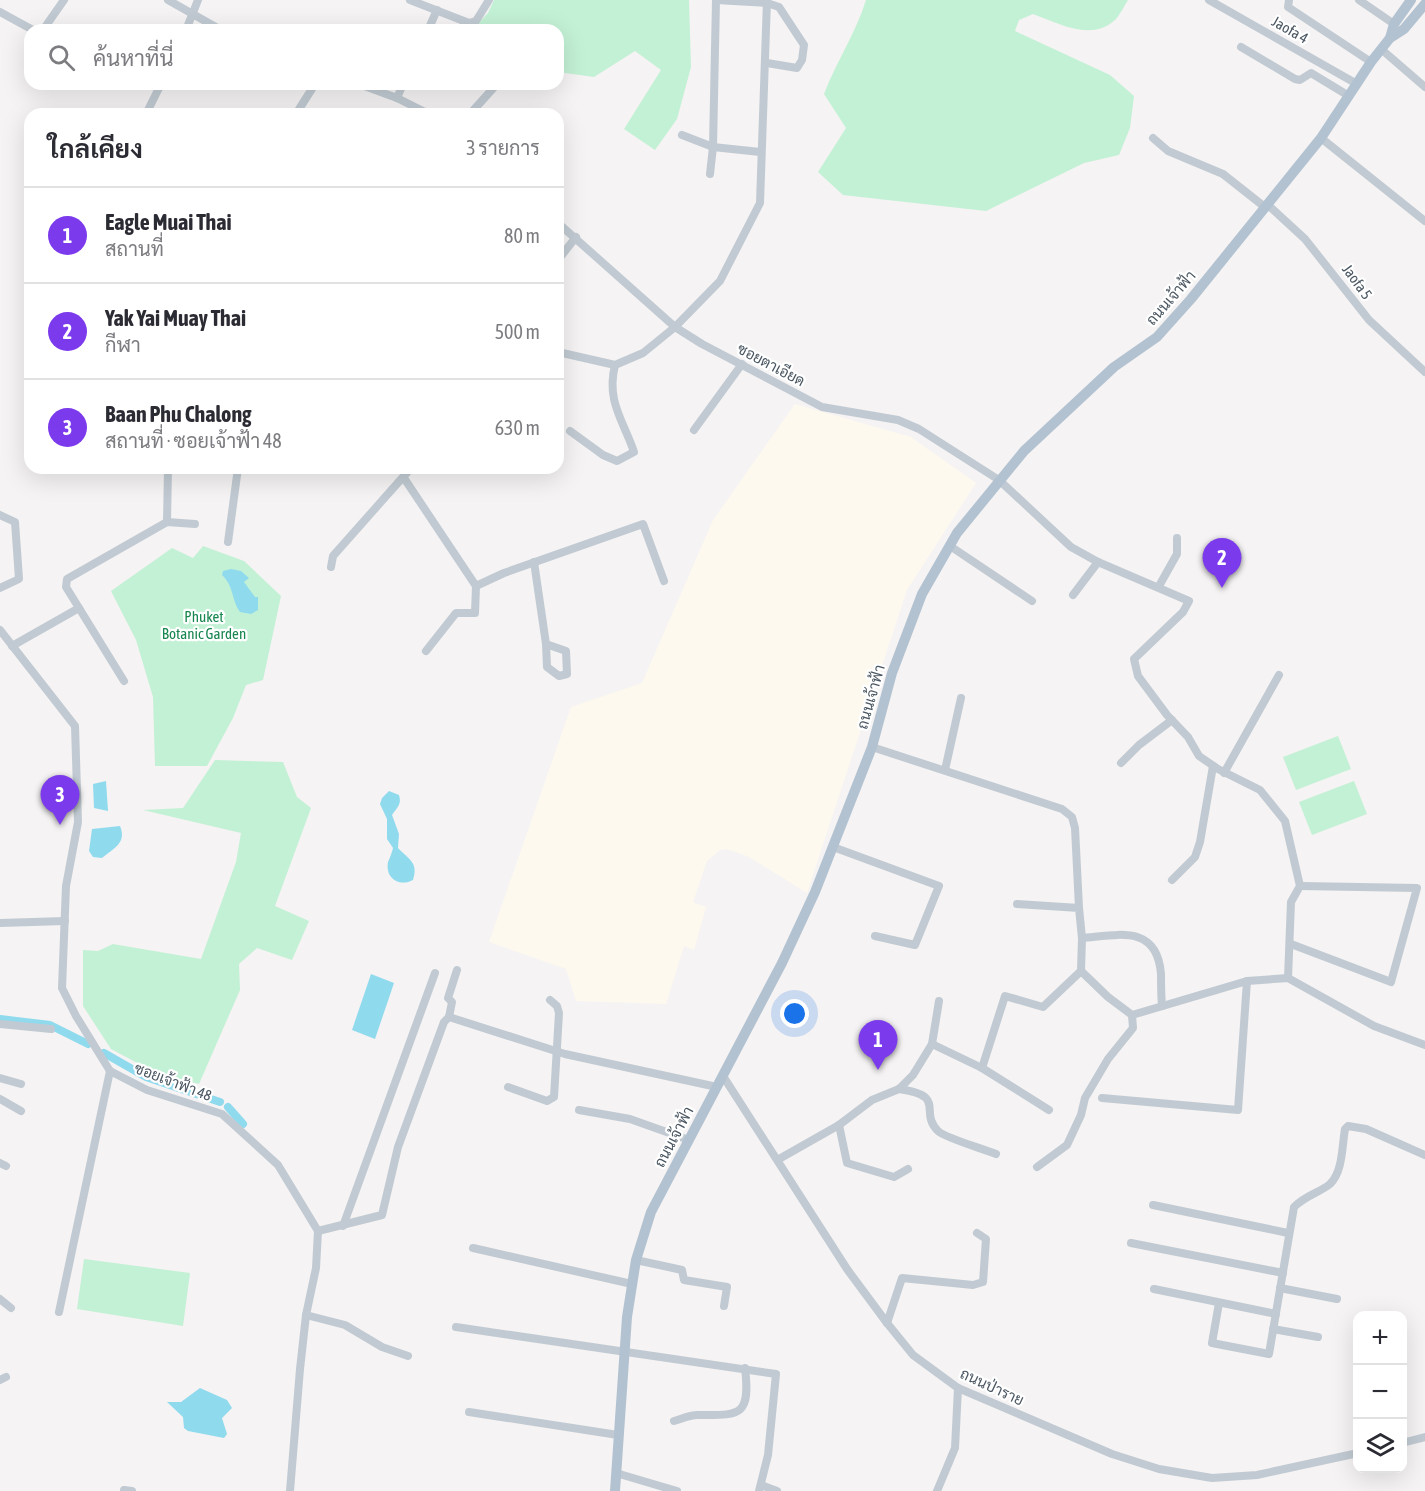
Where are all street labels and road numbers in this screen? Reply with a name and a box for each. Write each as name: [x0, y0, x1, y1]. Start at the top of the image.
street label: Jaofa 4: [1269, 12, 1311, 47]
street label: Jaofa 5: [1339, 261, 1376, 302]
street label: ถนนเจ้าฟ้า: [1142, 266, 1199, 328]
street label: ซอยตาเอียด: [735, 339, 808, 389]
street label: ถนนเจ้าฟ้า: [852, 662, 888, 731]
street label: ซอยเจ้าฟ้า 48: [132, 1058, 214, 1104]
street label: ถนนเจ้าฟ้า: [650, 1103, 697, 1170]
street label: ถนนป่าราย: [958, 1364, 1027, 1409]

